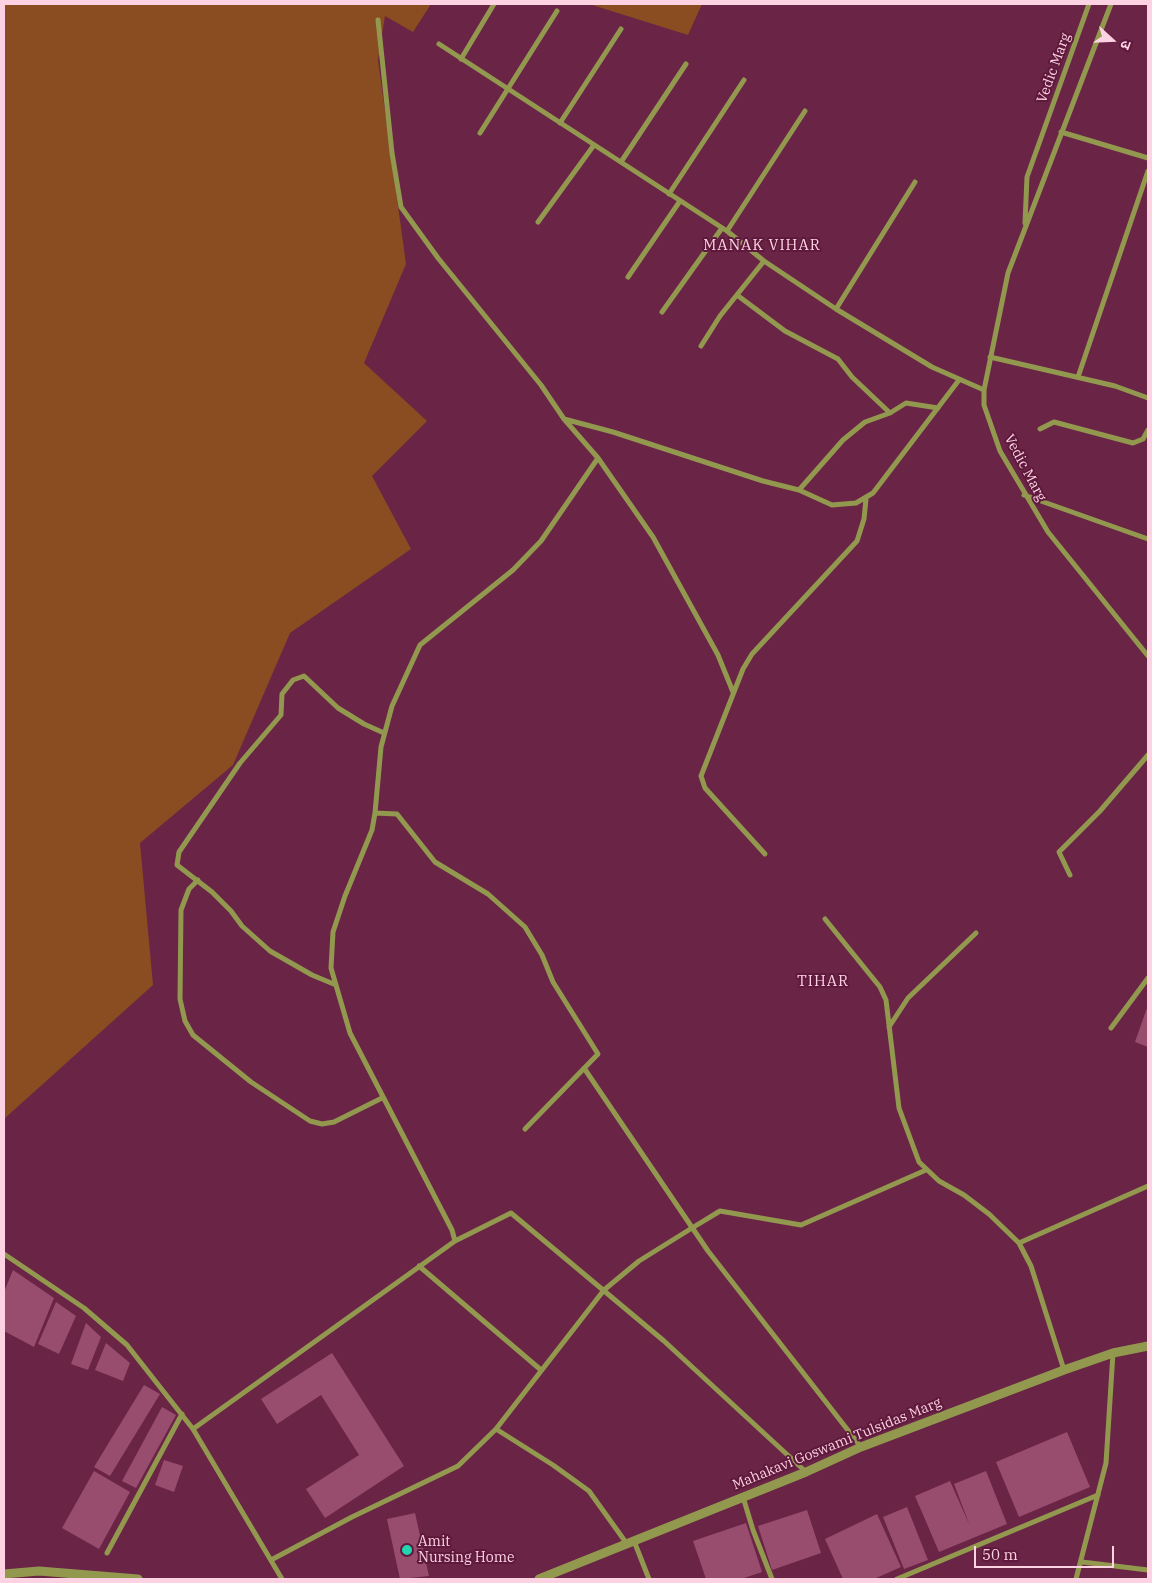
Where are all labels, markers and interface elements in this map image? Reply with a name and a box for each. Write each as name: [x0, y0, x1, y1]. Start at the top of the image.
north arrow: [1087, 15, 1137, 65]
street label: Vedic Marg: [1034, 31, 1074, 105]
text: उ: [1116, 38, 1136, 52]
district label: MANAK VIHAR: [702, 237, 822, 255]
street label: Vedic Marg: [1000, 432, 1050, 504]
district label: TIHAR: [796, 973, 850, 991]
street label: Mahakavi Goswami Tulsidas Marg: [730, 1394, 944, 1494]
place label: Amit Nursing Home: [418, 1534, 515, 1566]
scale bar: [977, 1536, 1117, 1568]
marker: Amit Nursing Home: [400, 1543, 414, 1557]
text: 50 m: [982, 1545, 1018, 1564]

